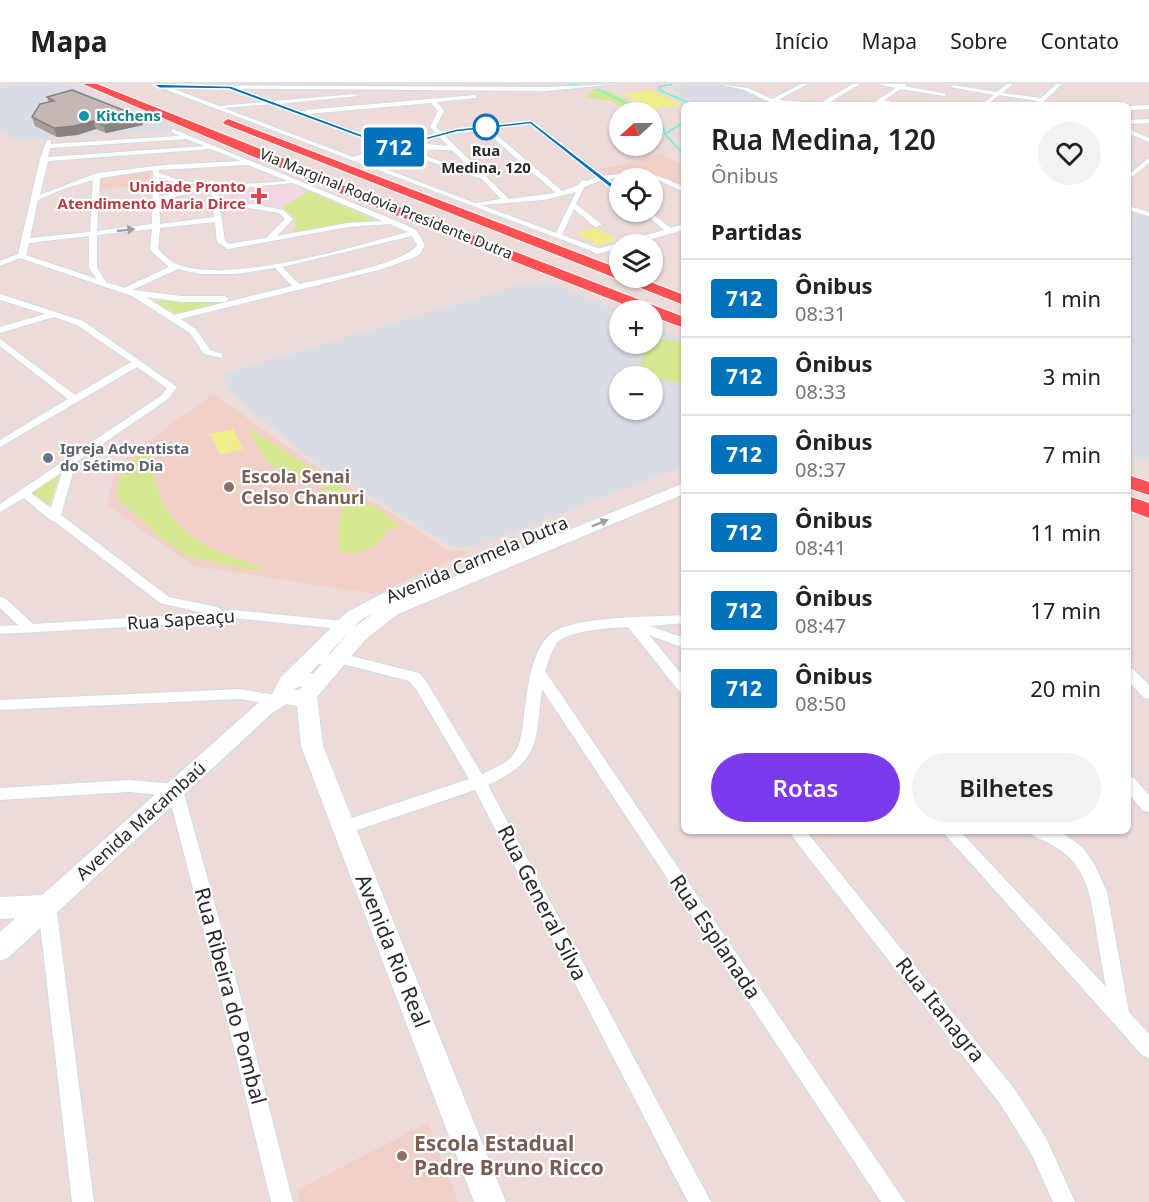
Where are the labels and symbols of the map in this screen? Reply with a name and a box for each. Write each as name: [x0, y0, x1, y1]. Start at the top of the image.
north arrow: [609, 102, 663, 156]
place label: Kitchens: [96, 105, 161, 125]
marker: Kitchens: [77, 109, 91, 123]
marker: Rua Medina, 120: [473, 114, 499, 140]
line badge: 712: [360, 128, 428, 166]
place label: Rua Medina, 120: [441, 140, 531, 177]
street label: Via Marginal Rodovia Presidente Dutra: [257, 143, 516, 263]
place label: Unidade Pronto Atendimento Maria Dirce: [58, 176, 246, 213]
marker: Unidade Pronto Atendimento Maria Dirce: [250, 187, 268, 205]
one-way arrow: [116, 225, 135, 235]
place label: Igreja Adventista do Sétimo Dia: [60, 438, 189, 475]
marker: Igreja Adventista do Sétimo Dia: [41, 451, 55, 465]
place label: Escola Senai Celso Chanuri: [241, 464, 365, 509]
marker: Escola Senai Celso Chanuri: [222, 480, 236, 494]
street label: Avenida Carmela Dutra: [382, 510, 571, 608]
one-way arrow: [591, 518, 609, 527]
street label: Rua Sapeaçu: [126, 603, 236, 635]
street label: Avenida Macambaú: [70, 756, 210, 885]
street label: Rua General Silva: [492, 820, 594, 985]
street label: Rua Esplanada: [664, 869, 768, 1004]
street label: Avenida Rio Real: [349, 870, 436, 1032]
street label: Rua Ribeira do Pombal: [188, 884, 273, 1107]
street label: Rua Itanagra: [890, 951, 992, 1068]
place label: Escola Estadual Padre Bruno Ricco: [414, 1129, 604, 1181]
marker: Escola Estadual Padre Bruno Ricco: [395, 1149, 409, 1163]

